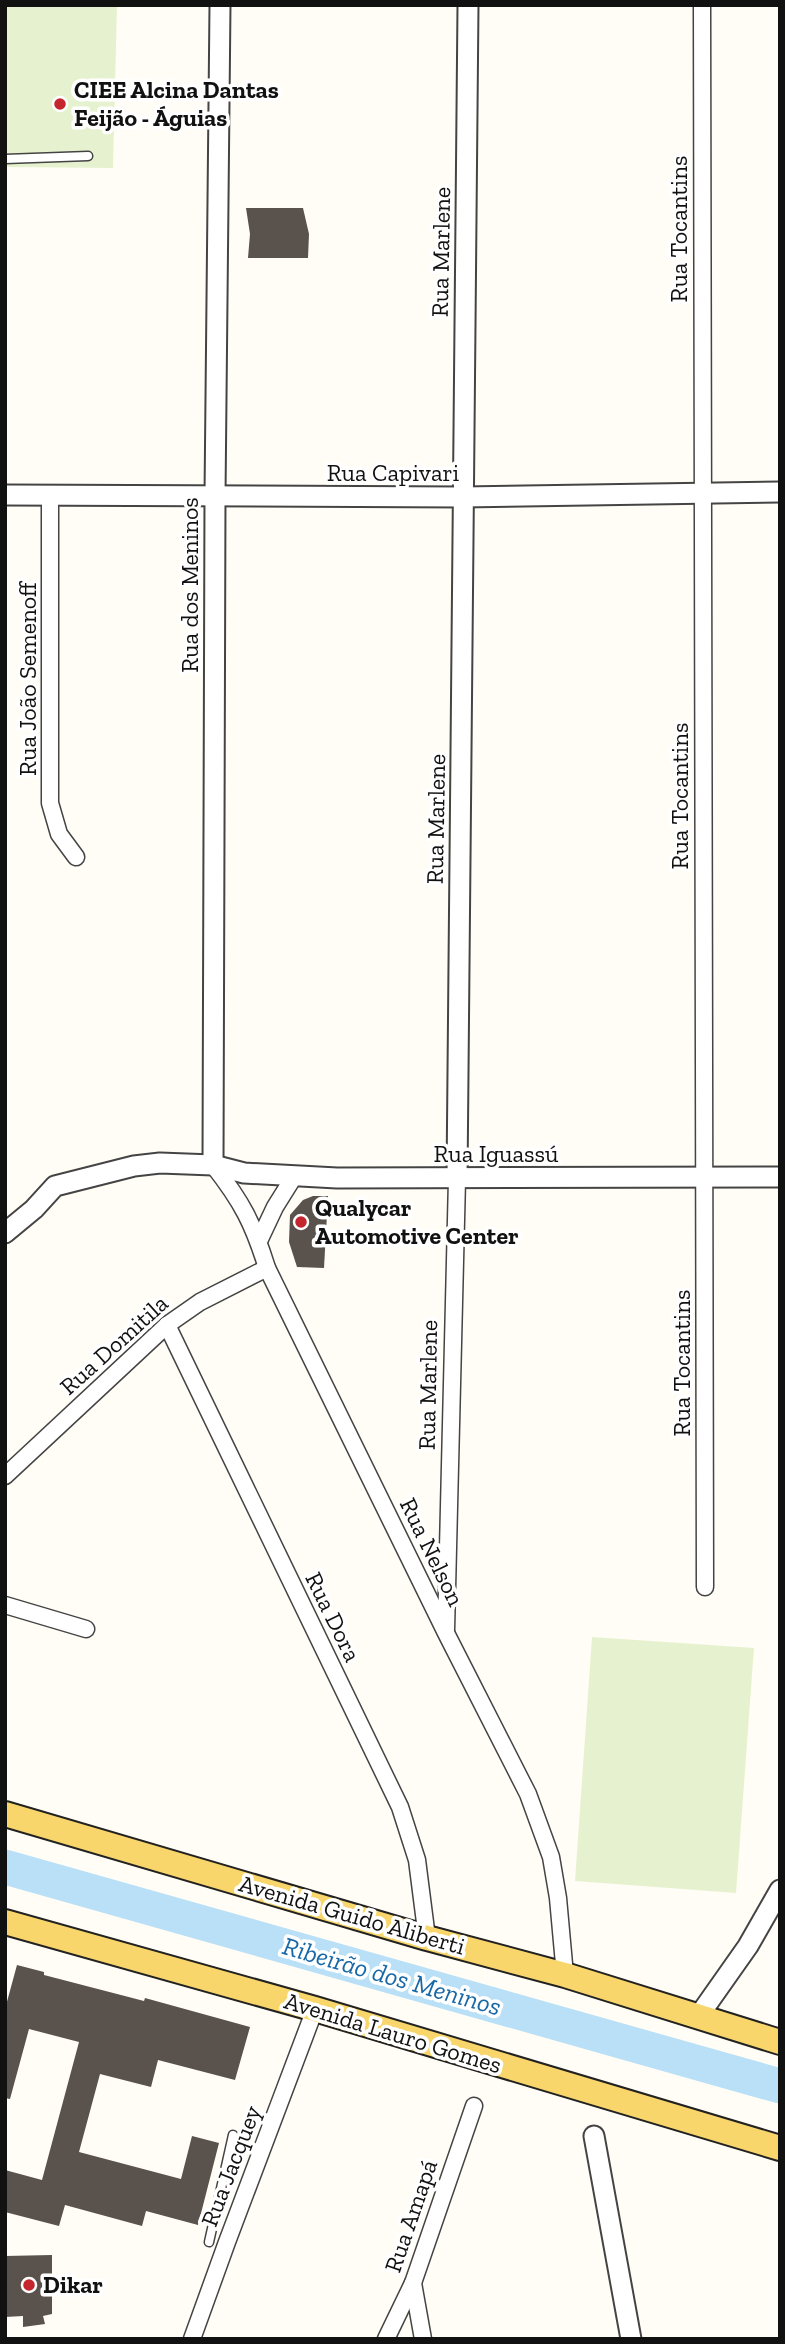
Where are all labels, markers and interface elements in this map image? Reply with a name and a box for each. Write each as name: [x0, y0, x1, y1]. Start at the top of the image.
place label: CIEE Alcina Dantas Feijão - Águias: [74, 75, 279, 132]
marker: CIEE Alcina Dantas Feijão - Águias: [52, 96, 68, 112]
street label: Rua Tocantins: [664, 156, 693, 302]
street label: Rua Marlene: [425, 187, 456, 317]
street label: Rua Capivari: [327, 458, 460, 487]
street label: Rua dos Meninos: [175, 497, 204, 673]
street label: Rua João Semenoff: [13, 580, 42, 776]
street label: Rua Tocantins: [665, 723, 694, 869]
street label: Rua Marlene: [420, 754, 451, 884]
street label: Rua Iguassú: [433, 1139, 559, 1168]
place label: Qualycar Automotive Center: [315, 1193, 519, 1250]
marker: Qualycar Automotive Center: [293, 1214, 309, 1230]
street label: Rua Domitila: [54, 1288, 174, 1401]
street label: Rua Tocantins: [667, 1290, 696, 1436]
street label: Rua Marlene: [412, 1320, 443, 1450]
street label: Rua Nelson: [394, 1493, 471, 1611]
street label: Rua Dora: [299, 1567, 368, 1667]
street label: Avenida Guido Aliberti: [236, 1868, 469, 1961]
water label: Ribeirão dos Meninos: [279, 1929, 505, 2023]
street label: Avenida Lauro Gomes: [281, 1986, 505, 2079]
street label: Rua Jacquey: [194, 2101, 267, 2230]
street label: Rua Amapá: [378, 2155, 443, 2276]
place label: Dikar: [43, 2270, 103, 2299]
marker: Dikar: [21, 2277, 37, 2293]

